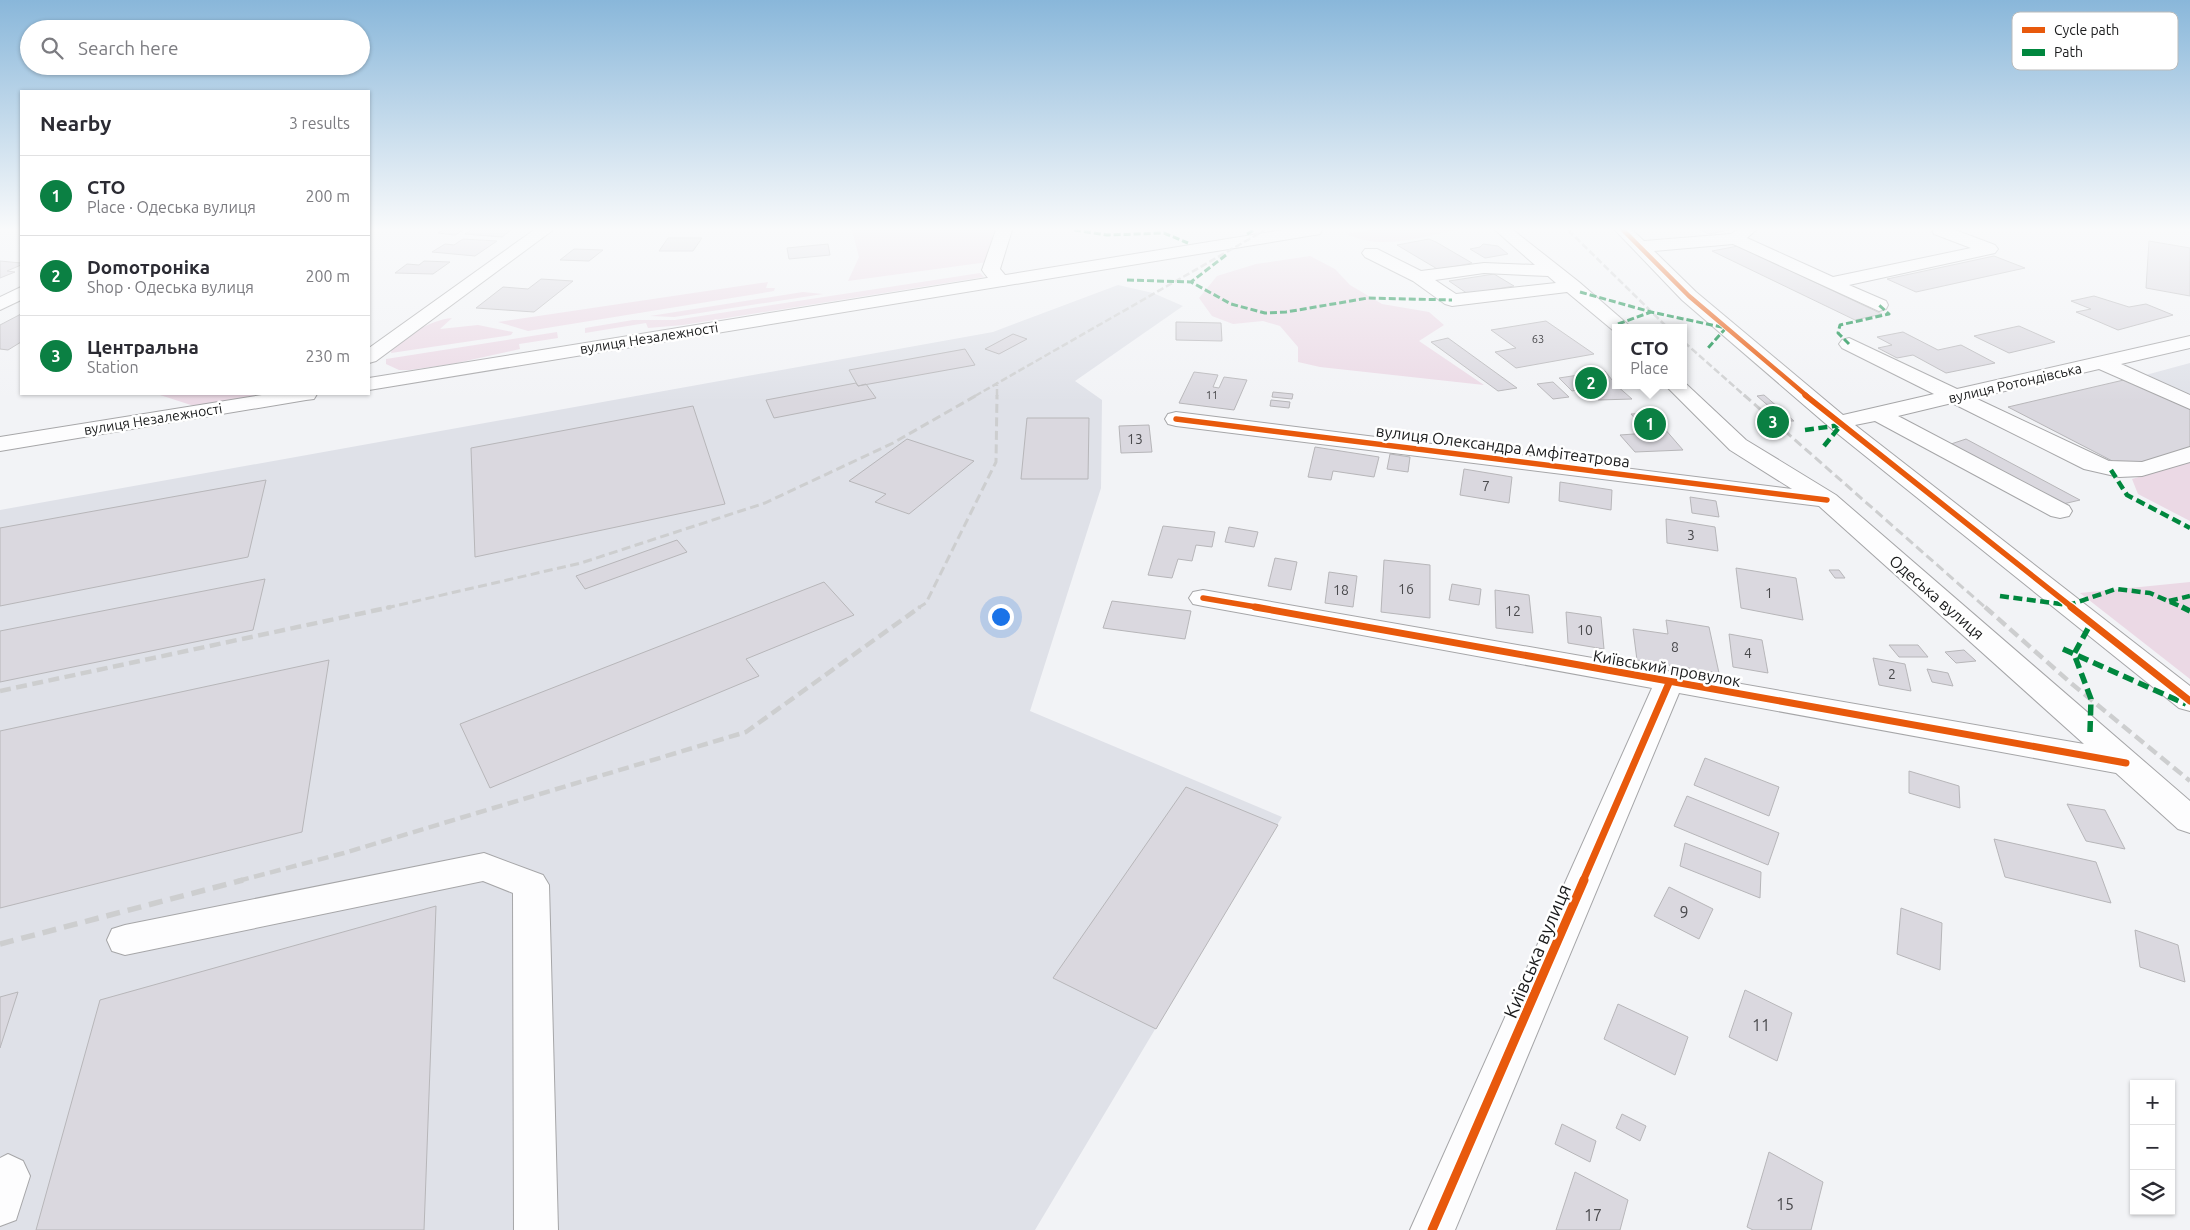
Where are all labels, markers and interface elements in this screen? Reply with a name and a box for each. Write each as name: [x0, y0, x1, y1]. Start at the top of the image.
legend: [2012, 12, 2178, 70]
search box: [20, 20, 370, 75]
text: Cycle path: [2054, 22, 2119, 38]
icon: search: [38, 34, 66, 62]
text: Search here: [78, 37, 178, 59]
text: Path: [2054, 44, 2083, 60]
text: Nearby: [40, 111, 111, 135]
text: 3 results: [289, 114, 350, 132]
text: СТО: [87, 176, 125, 198]
text: 1: [51, 187, 61, 205]
text: 200 m: [305, 187, 350, 205]
text: Place · Одеська вулиця: [87, 198, 256, 216]
text: Domoтроніка: [87, 256, 210, 278]
text: 2: [51, 267, 61, 285]
text: 200 m: [305, 267, 350, 285]
text: Shop · Одеська вулиця: [87, 278, 254, 296]
street label: вулиця Незалежності: [579, 319, 719, 357]
popup: [1612, 324, 1687, 389]
house number: 63: [1532, 333, 1544, 345]
text: Центральна: [87, 336, 199, 358]
text: СТО: [1630, 337, 1669, 359]
text: 3: [51, 347, 61, 365]
text: 230 m: [305, 347, 350, 365]
text: Station: [87, 358, 139, 376]
text: Place: [1630, 359, 1669, 377]
street label: вулиця Ротондівська: [1947, 360, 2083, 406]
pin: 2: [1575, 364, 1607, 402]
house number: 11: [1206, 389, 1218, 401]
street label: вулиця Незалежності: [83, 400, 223, 438]
pin: 3: [1757, 403, 1789, 441]
pin: 1: [1634, 405, 1666, 443]
street label: вулиця Олександра Амфітеатрова: [1375, 421, 1631, 471]
house number: 13: [1127, 431, 1143, 447]
house number: 7: [1482, 478, 1490, 494]
house number: 3: [1687, 527, 1695, 543]
street label: Одеська вулиця: [1886, 551, 1988, 643]
house number: 16: [1398, 581, 1414, 597]
house number: 18: [1333, 582, 1349, 598]
house number: 1: [1765, 585, 1773, 601]
house number: 12: [1505, 603, 1521, 619]
your location: [988, 604, 1014, 630]
house number: 10: [1577, 622, 1593, 638]
house number: 8: [1671, 639, 1679, 655]
house number: 4: [1744, 645, 1752, 661]
street label: Київський провулок: [1592, 646, 1742, 690]
house number: 2: [1888, 666, 1896, 682]
street label: Київська вулиця: [1499, 881, 1575, 1021]
house number: 9: [1679, 903, 1689, 921]
house number: 11: [1752, 1016, 1770, 1034]
map controls: [2130, 1080, 2175, 1215]
button: +: [2130, 1080, 2175, 1125]
button: −: [2130, 1125, 2175, 1170]
button: layers: [2130, 1170, 2175, 1215]
house number: 15: [1776, 1195, 1794, 1213]
house number: 17: [1584, 1206, 1602, 1224]

